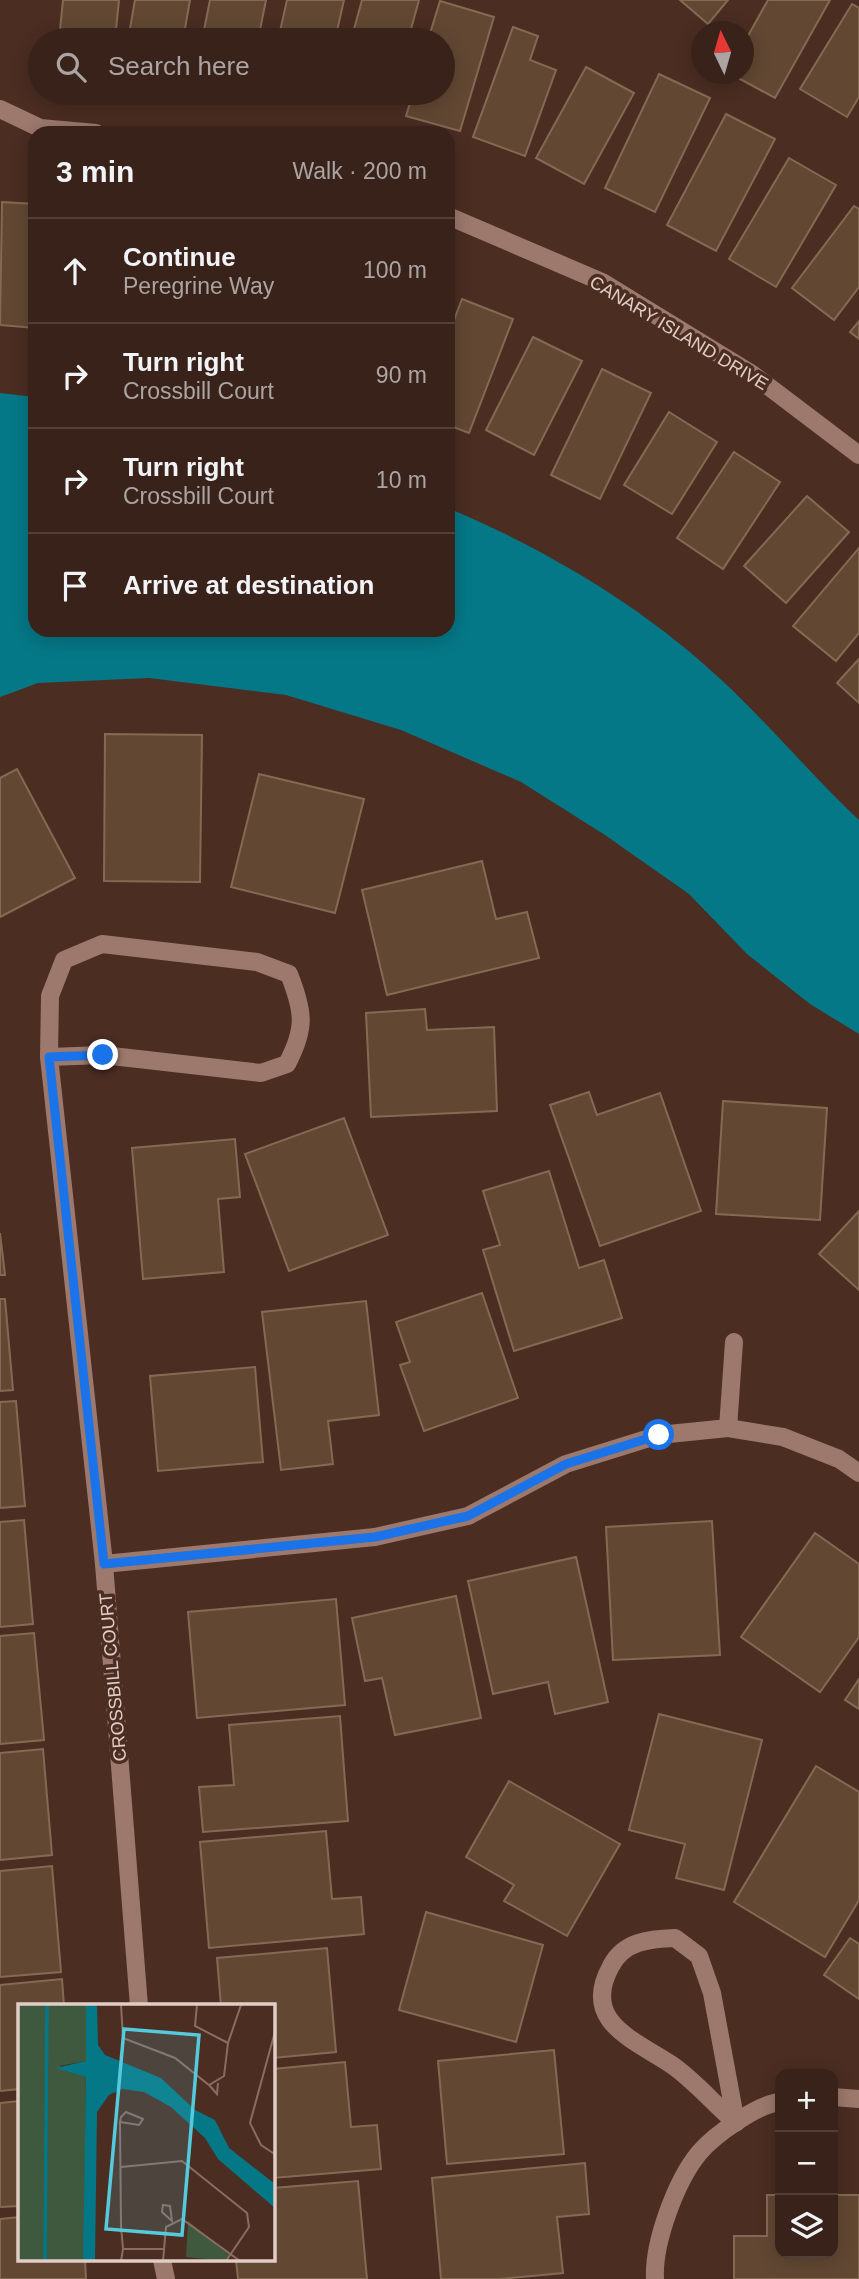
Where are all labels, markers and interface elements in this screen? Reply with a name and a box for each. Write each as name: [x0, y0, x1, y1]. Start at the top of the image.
north arrow: [691, 21, 754, 84]
search box: [28, 28, 455, 105]
icon: search: [52, 48, 90, 86]
text: Search here: [108, 51, 250, 81]
text: 3 min: [56, 155, 134, 188]
text: Walk · 200 m: [292, 158, 427, 184]
text: Continue: [123, 242, 236, 272]
icon: ahead: [56, 252, 94, 290]
text: 100 m: [363, 257, 427, 283]
street label: CANARY ISLAND DRIVE: [586, 272, 772, 394]
text: Peregrine Way: [123, 273, 274, 299]
text: Turn right: [123, 347, 244, 377]
icon: right: [56, 357, 94, 395]
text: 90 m: [376, 362, 427, 388]
text: Crossbill Court: [123, 378, 274, 404]
text: Turn right: [123, 452, 244, 482]
icon: right: [56, 462, 94, 500]
text: 10 m: [376, 467, 427, 493]
text: Crossbill Court: [123, 483, 274, 509]
icon: arrive: [56, 567, 94, 605]
text: Arrive at destination: [123, 570, 374, 600]
route end: [87, 1039, 118, 1070]
route start: [643, 1419, 674, 1450]
street label: CROSSBILL COURT: [96, 1592, 130, 1762]
inset map: [18, 2004, 275, 2262]
map controls: [775, 2069, 838, 2258]
button: +: [775, 2069, 838, 2132]
button: −: [775, 2132, 838, 2195]
button: layers: [775, 2195, 838, 2258]

